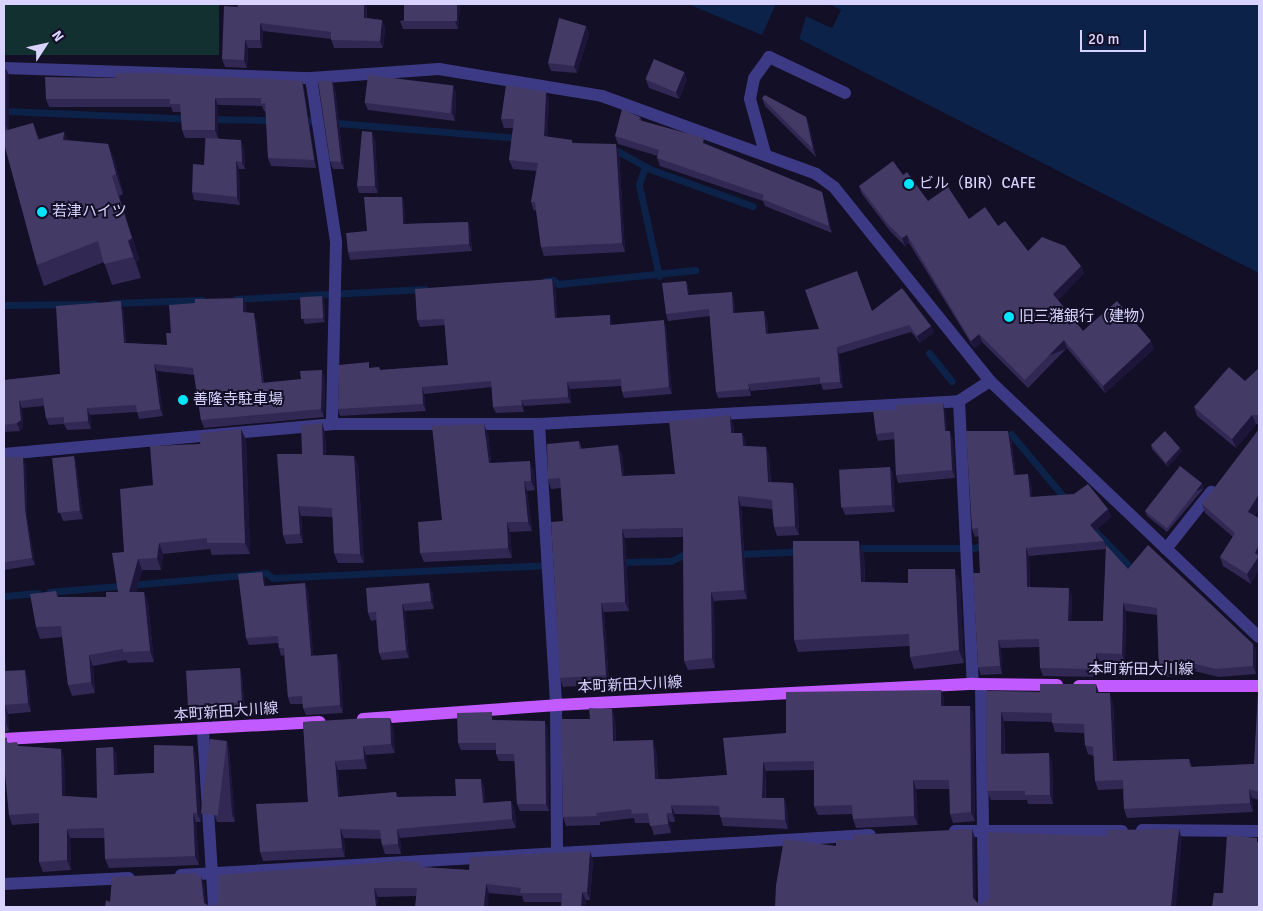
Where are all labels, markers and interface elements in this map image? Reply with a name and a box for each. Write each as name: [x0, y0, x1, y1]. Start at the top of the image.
north arrow: [20, 20, 70, 70]
scale bar: [1083, 20, 1149, 52]
text: N: [48, 27, 67, 45]
text: 20 m: [1088, 30, 1119, 48]
place label: ビル（BIR）CAFE: [919, 175, 1036, 193]
marker: ビル（BIR）CAFE: [903, 178, 915, 190]
place label: 若津ハイツ: [52, 203, 127, 221]
marker: 若津ハイツ: [36, 206, 48, 218]
place label: 旧三潴銀行（建物）: [1019, 308, 1154, 326]
marker: 旧三潴銀行（建物）: [1003, 311, 1015, 323]
place label: 善隆寺駐車場: [193, 391, 283, 409]
marker: 善隆寺駐車場: [177, 394, 189, 406]
street label: 本町新田大川線: [1089, 661, 1193, 679]
street label: 本町新田大川線: [577, 673, 683, 697]
street label: 本町新田大川線: [173, 699, 279, 725]

